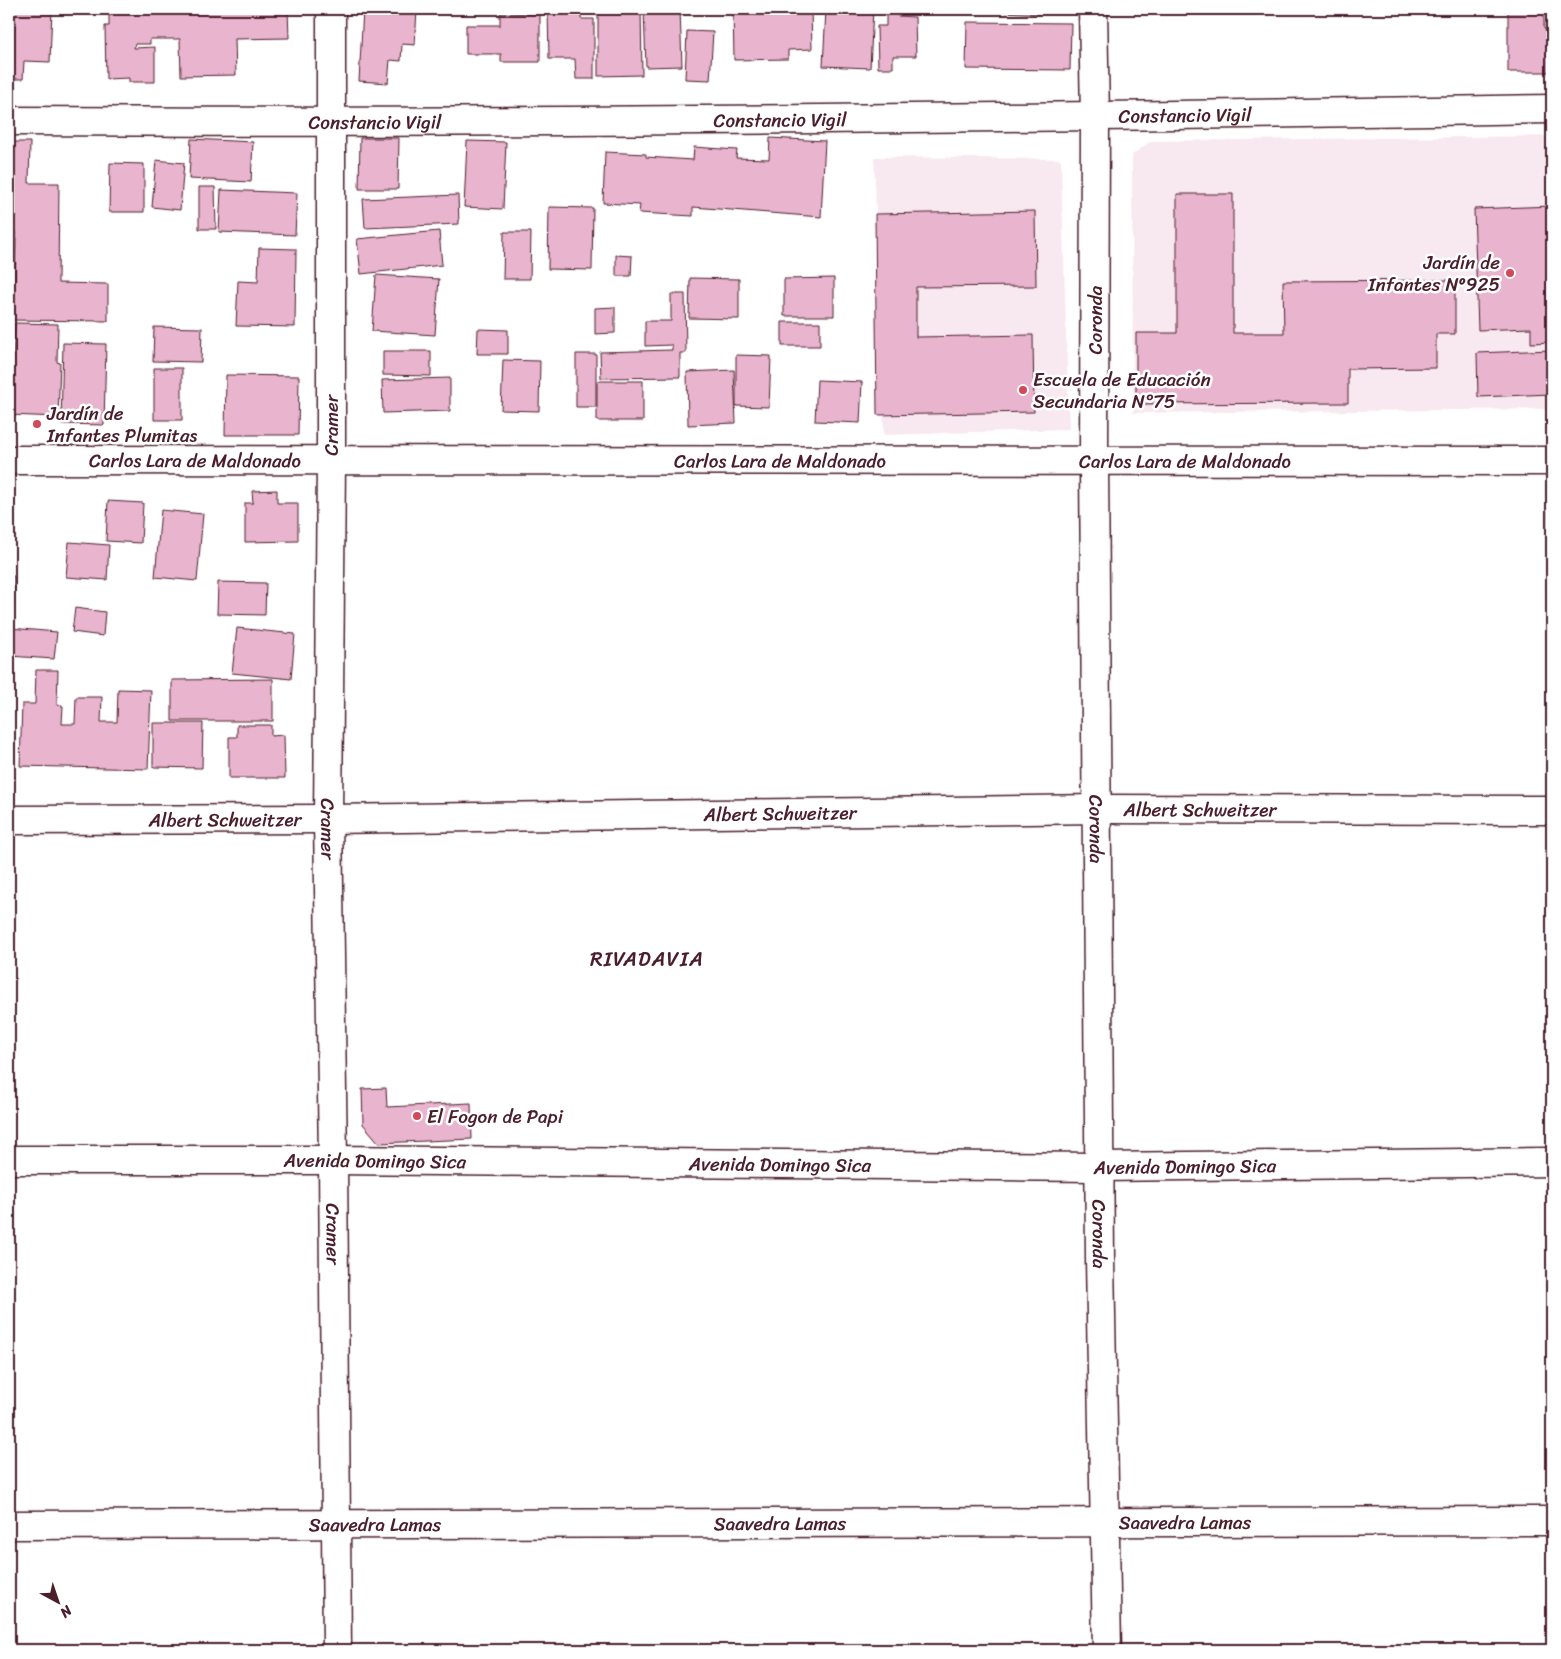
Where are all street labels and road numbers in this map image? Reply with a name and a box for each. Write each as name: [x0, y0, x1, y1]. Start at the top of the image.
street label: Constancio Vigil: [1118, 98, 1252, 133]
street label: Constancio Vigil: [713, 103, 847, 137]
street label: Constancio Vigil: [308, 106, 442, 139]
street label: Coronda: [1079, 285, 1112, 354]
street label: Cramer: [315, 393, 348, 456]
street label: Carlos Lara de Maldonado: [89, 444, 301, 477]
street label: Carlos Lara de Maldonado: [674, 444, 886, 478]
street label: Carlos Lara de Maldonado: [1079, 445, 1291, 478]
street label: Albert Schweitzer: [1123, 793, 1278, 826]
street label: Coronda: [1080, 794, 1113, 864]
street label: Albert Schweitzer: [702, 796, 858, 831]
street label: Cramer: [311, 798, 345, 861]
street label: Albert Schweitzer: [148, 803, 303, 837]
street label: Avenida Domingo Sica: [283, 1144, 467, 1178]
street label: Avenida Domingo Sica: [688, 1147, 872, 1182]
street label: Avenida Domingo Sica: [1093, 1149, 1277, 1184]
street label: Coronda: [1083, 1199, 1116, 1269]
street label: Cramer: [316, 1203, 350, 1266]
street label: Saavedra Lamas: [1119, 1506, 1252, 1539]
street label: Saavedra Lamas: [714, 1507, 847, 1540]
street label: Saavedra Lamas: [309, 1508, 442, 1541]

